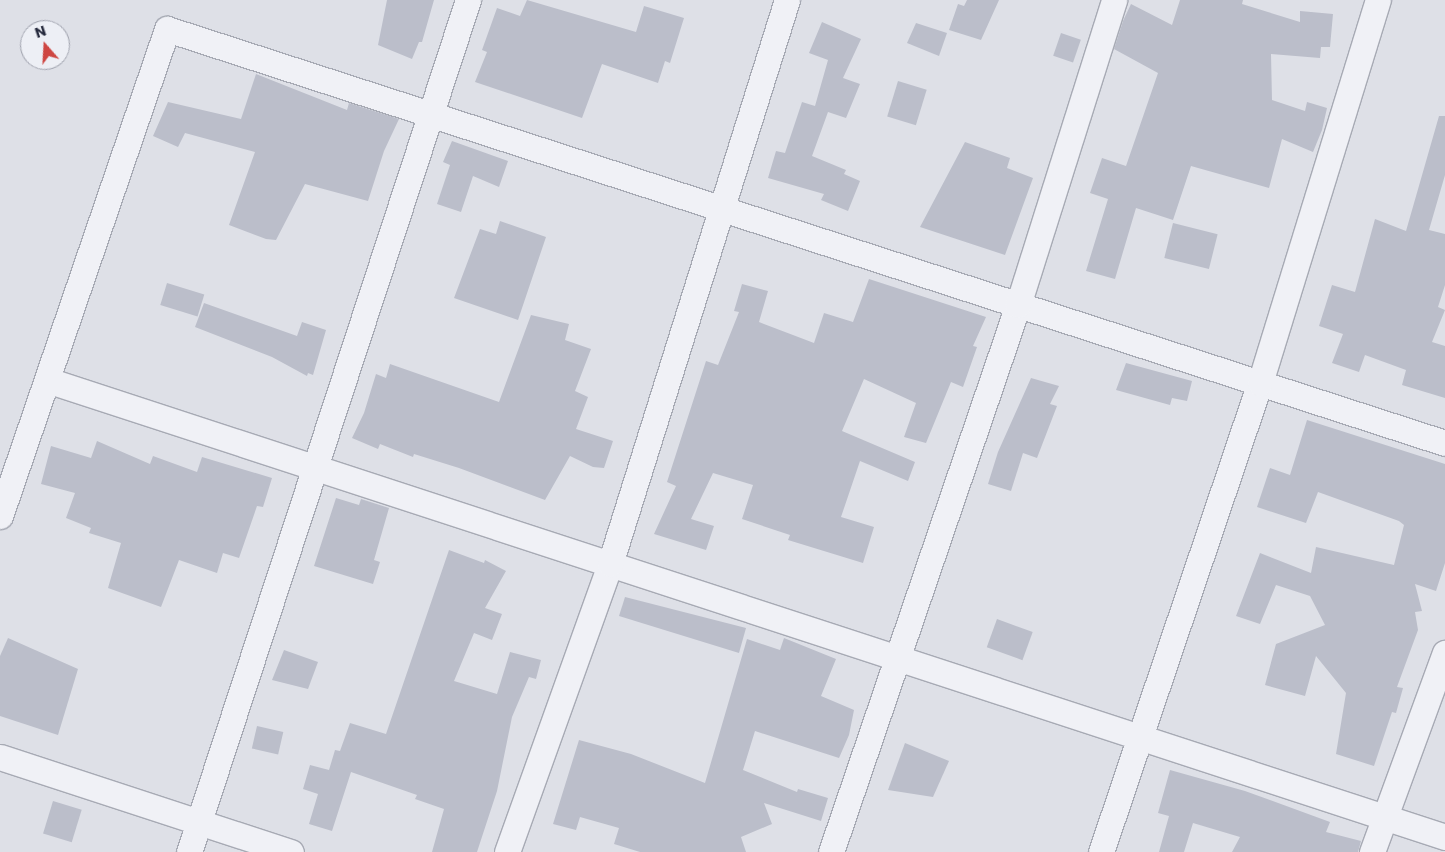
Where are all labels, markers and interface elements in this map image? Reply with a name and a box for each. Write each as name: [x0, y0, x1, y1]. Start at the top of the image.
north arrow: [20, 20, 70, 70]
text: N: [32, 21, 49, 43]

